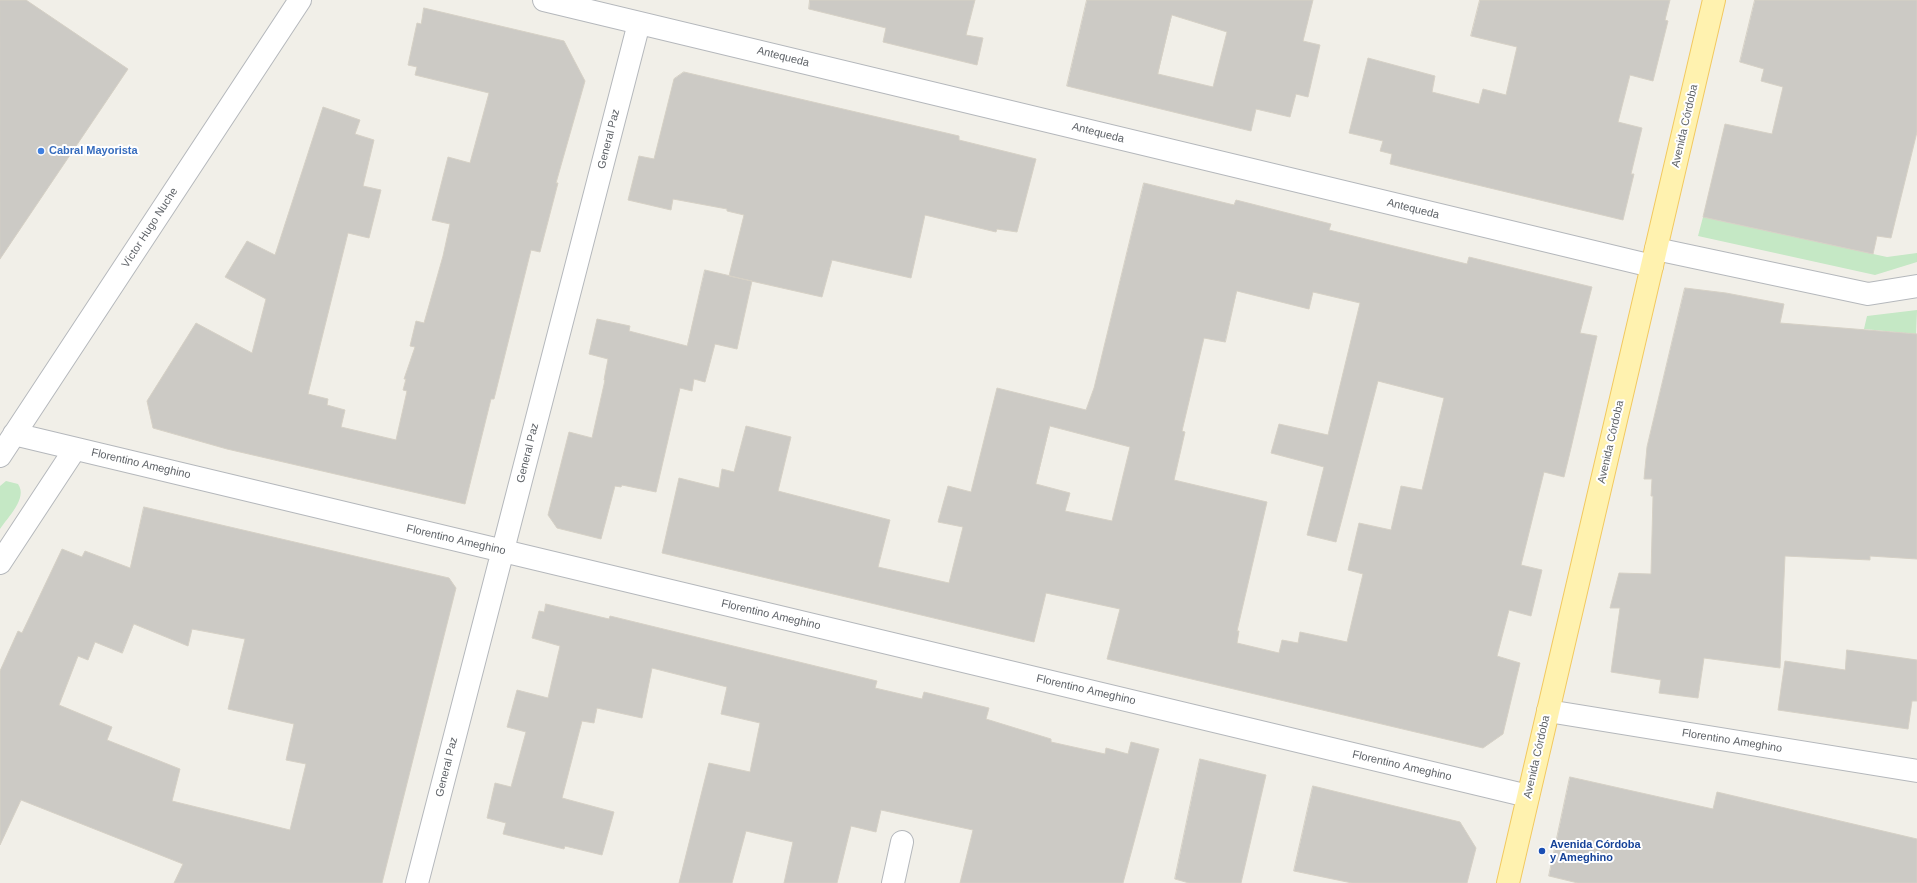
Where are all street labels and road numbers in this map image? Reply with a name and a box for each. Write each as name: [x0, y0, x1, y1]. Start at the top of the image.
street label: Antequeda: [756, 44, 810, 70]
street label: Avenida Córdoba: [1669, 83, 1701, 169]
street label: General Paz: [595, 108, 623, 170]
street label: Antequeda: [1071, 120, 1125, 146]
street label: Víctor Hugo Nuche: [119, 185, 181, 271]
street label: Antequeda: [1386, 196, 1440, 222]
street label: Avenida Córdoba: [1595, 399, 1627, 485]
street label: General Paz: [514, 422, 542, 484]
street label: Florentino Ameghino: [90, 446, 192, 482]
street label: Florentino Ameghino: [405, 522, 507, 558]
street label: Florentino Ameghino: [720, 597, 822, 633]
street label: Florentino Ameghino: [1035, 672, 1137, 708]
street label: Avenida Córdoba: [1521, 714, 1553, 800]
street label: Florentino Ameghino: [1681, 727, 1783, 755]
street label: General Paz: [433, 736, 461, 798]
street label: Florentino Ameghino: [1351, 748, 1453, 784]

